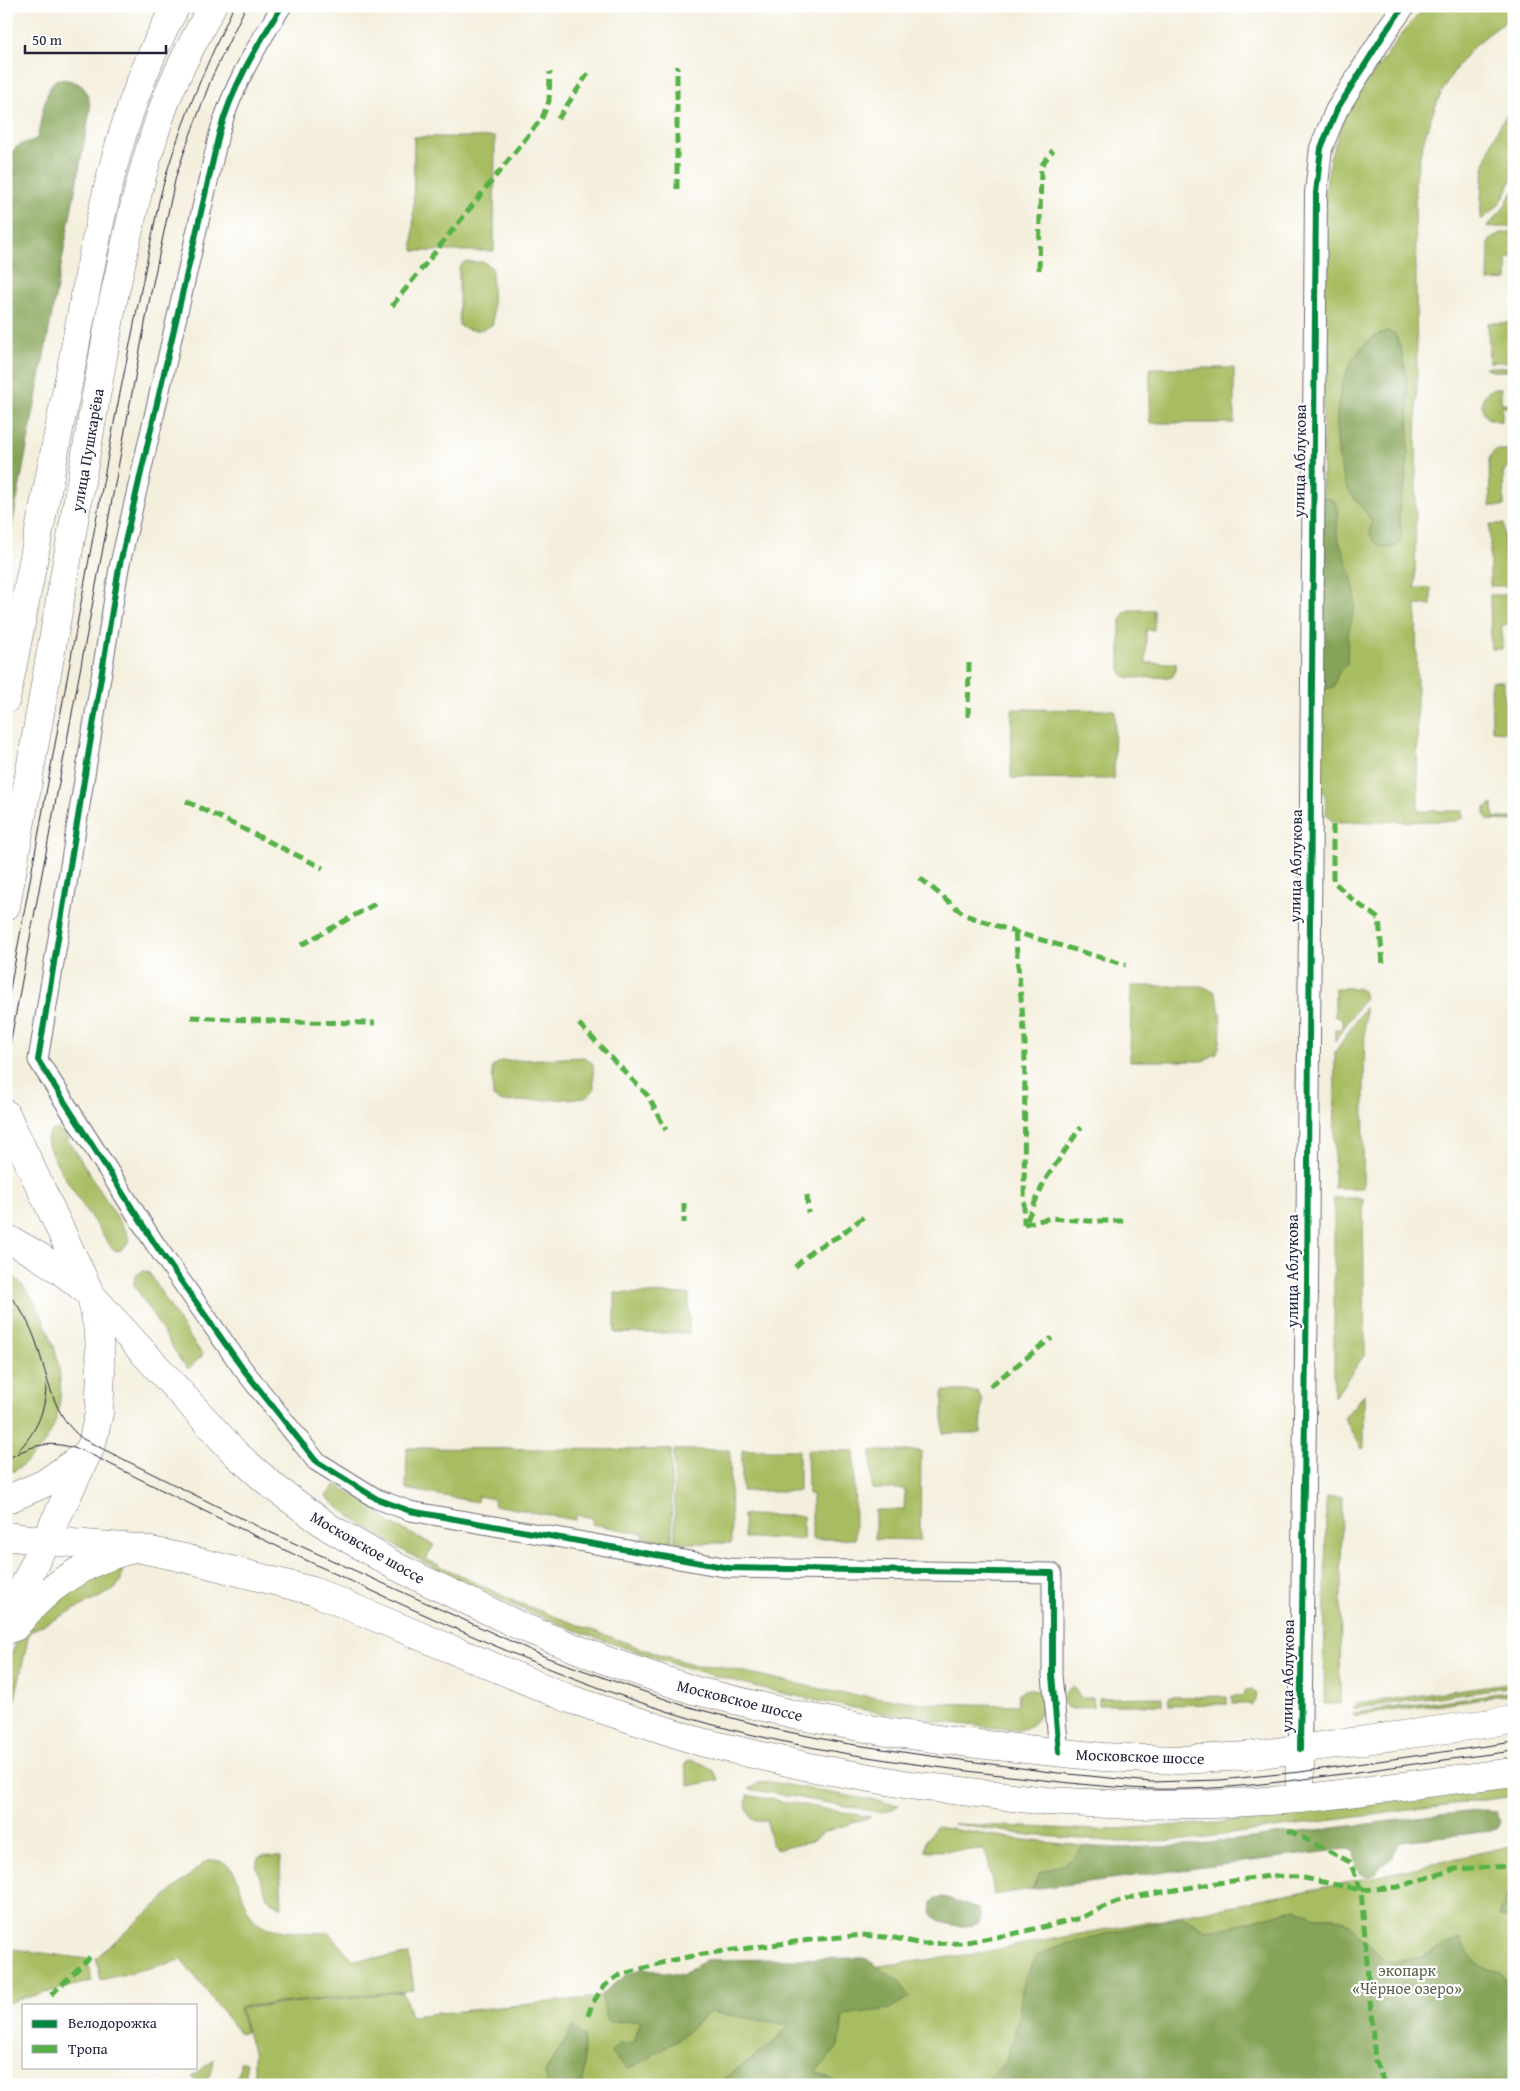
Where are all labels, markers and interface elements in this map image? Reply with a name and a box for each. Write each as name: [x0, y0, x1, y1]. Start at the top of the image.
scale bar: [25, 22, 166, 54]
text: 50 m: [32, 29, 63, 50]
street label: улица Пушкарёва: [64, 386, 110, 515]
street label: улица Аблукова: [1286, 404, 1312, 519]
street label: улица Аблукова: [1282, 809, 1308, 924]
street label: улица Аблукова: [1280, 1214, 1304, 1329]
street label: Московское шоссе: [306, 1504, 430, 1590]
street label: улица Аблукова: [1274, 1619, 1300, 1734]
street label: Московское шоссе: [675, 1673, 805, 1727]
street label: Московское шоссе: [1075, 1742, 1205, 1770]
park label: экопарк «Чёрное озеро»: [1352, 1958, 1462, 2000]
legend: [22, 2004, 198, 2068]
text: Велодорожка: [68, 2012, 158, 2033]
text: Тропа: [68, 2038, 109, 2059]

